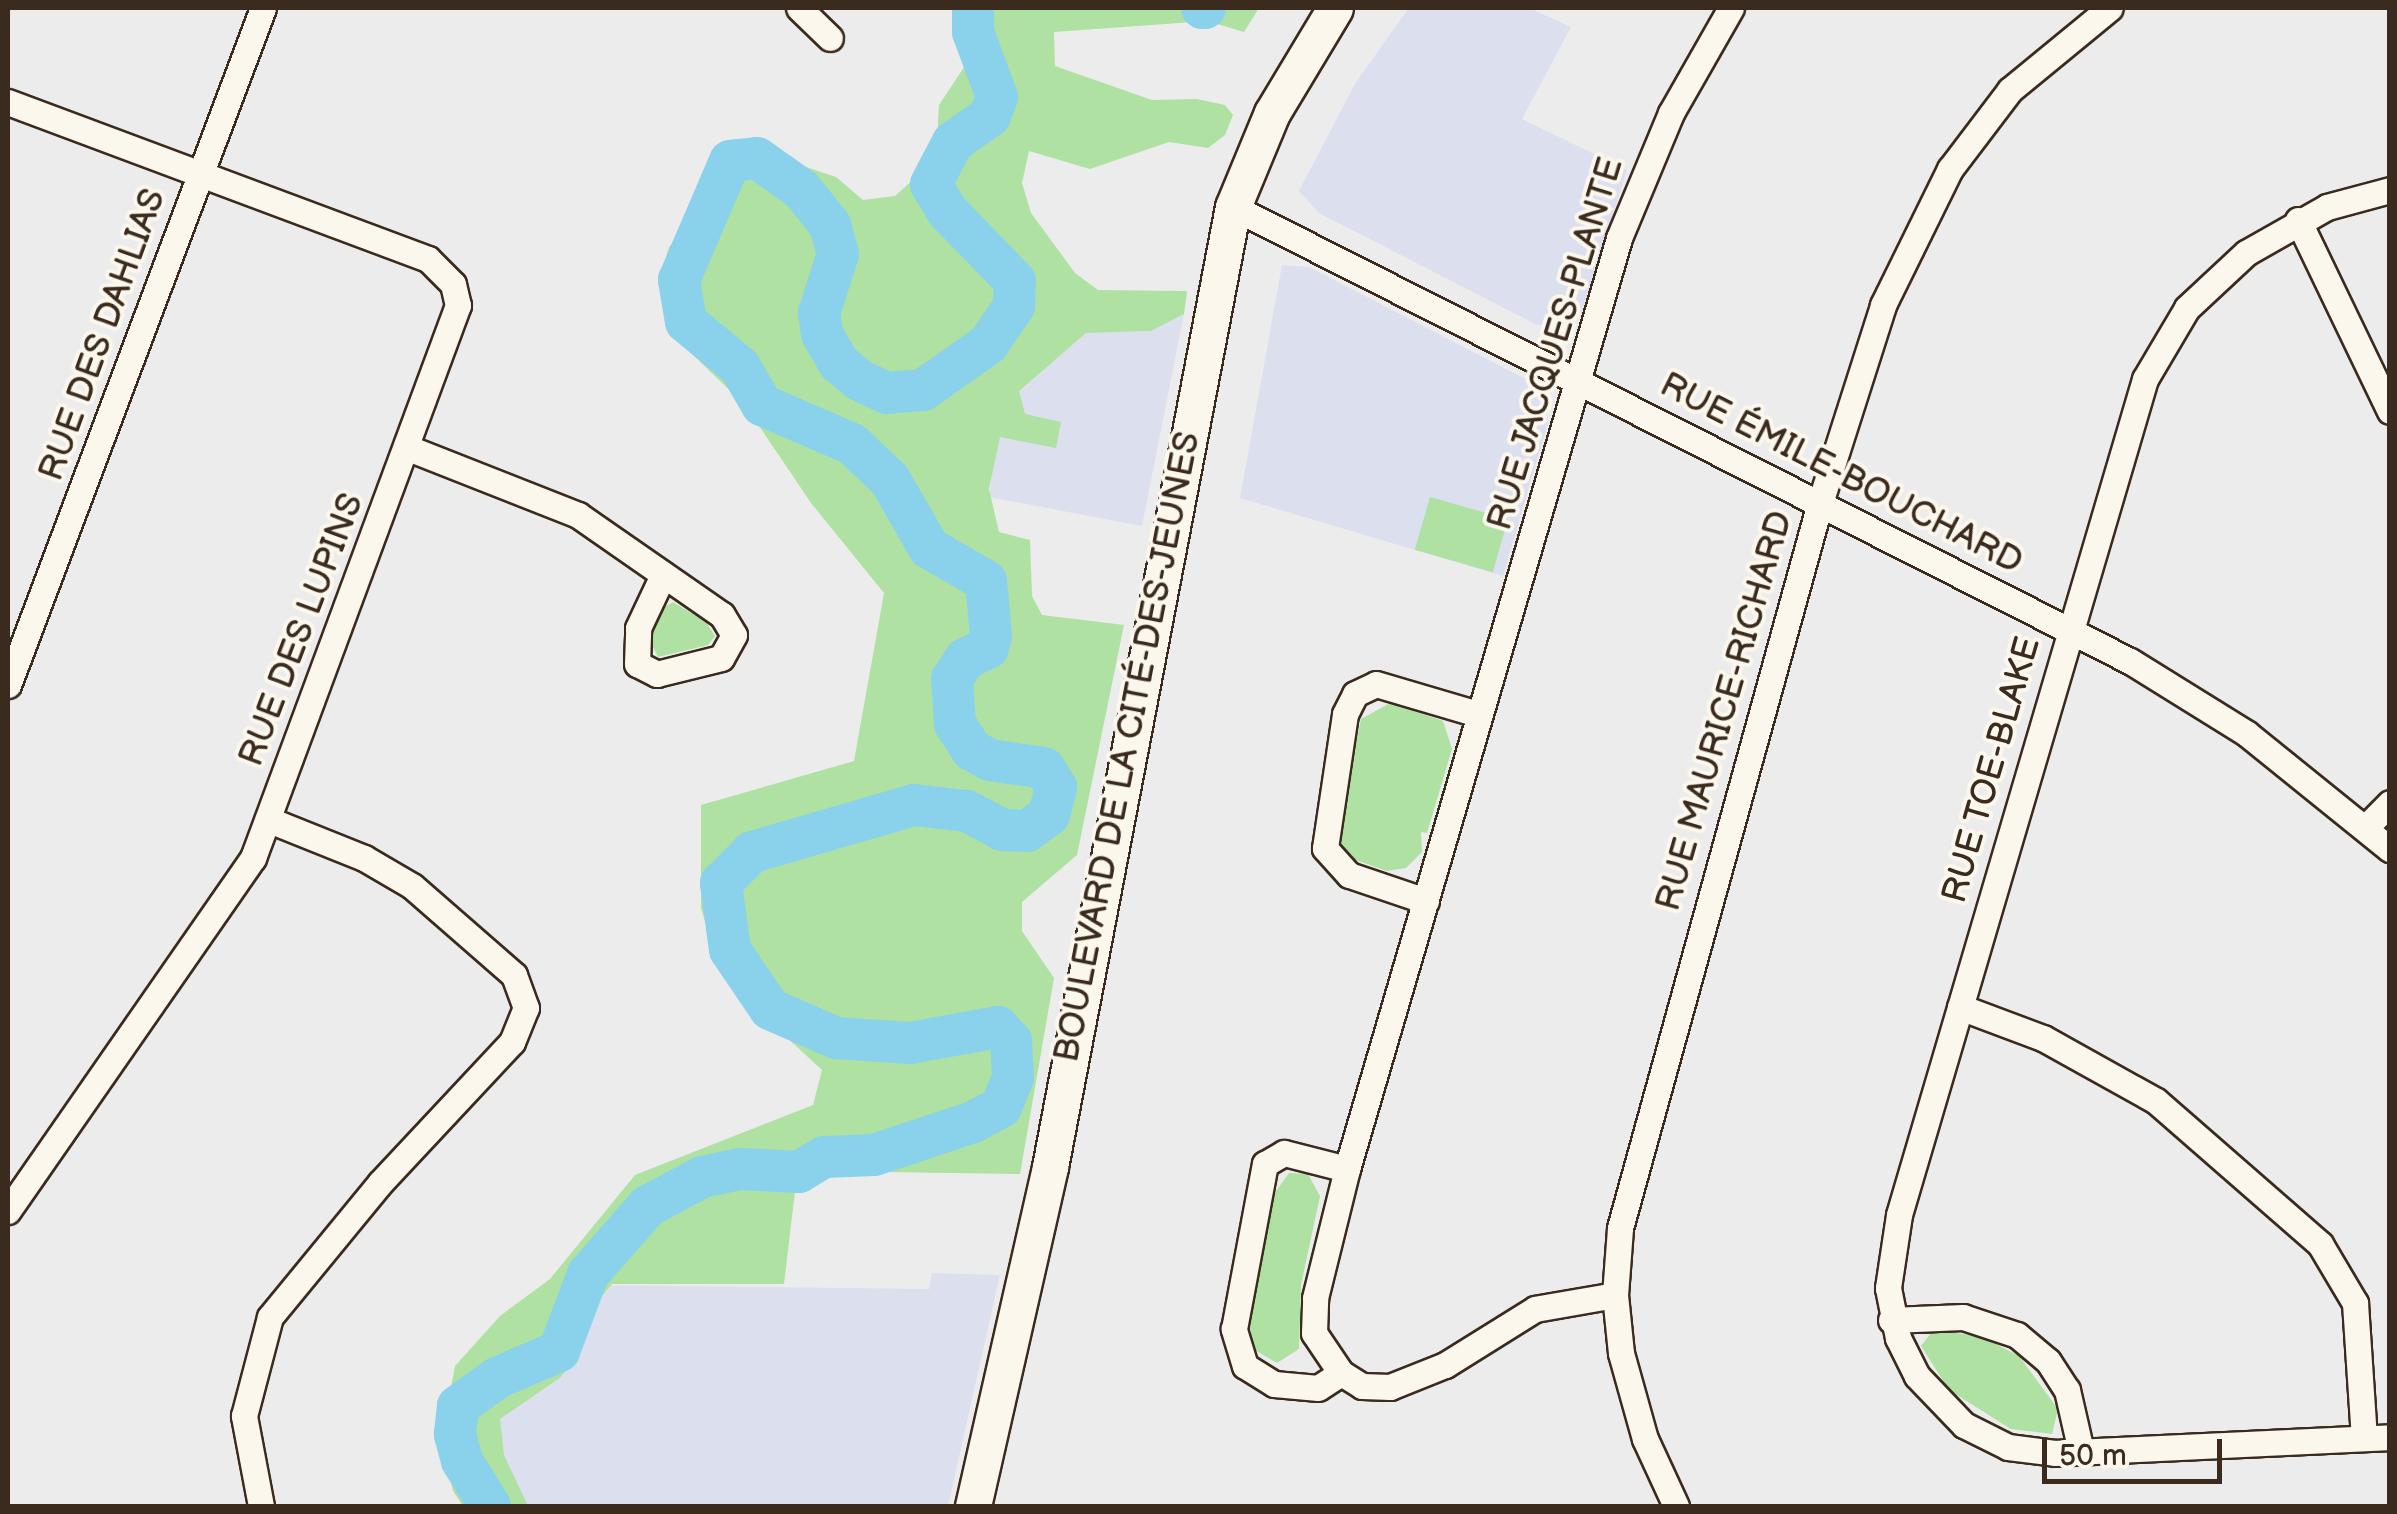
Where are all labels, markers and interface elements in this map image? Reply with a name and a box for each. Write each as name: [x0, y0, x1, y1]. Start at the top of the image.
street label: RUE JACQUES-PLANTE: [1479, 152, 1633, 536]
street label: RUE DES DAHLIAS: [31, 183, 175, 487]
street label: RUE ÉMILE-BOUCHARD: [1653, 364, 2029, 584]
street label: BOULEVARD DE LA CITÉ-DES-JEUNES: [1046, 428, 1210, 1066]
street label: RUE DES LUPINS: [231, 488, 373, 772]
street label: RUE MAURICE-RICHARD: [1648, 506, 1802, 916]
street label: RUE TOE-BLAKE: [1934, 632, 2050, 908]
scale bar: [2047, 1419, 2227, 1481]
text: 50 m: [2059, 1438, 2127, 1474]

